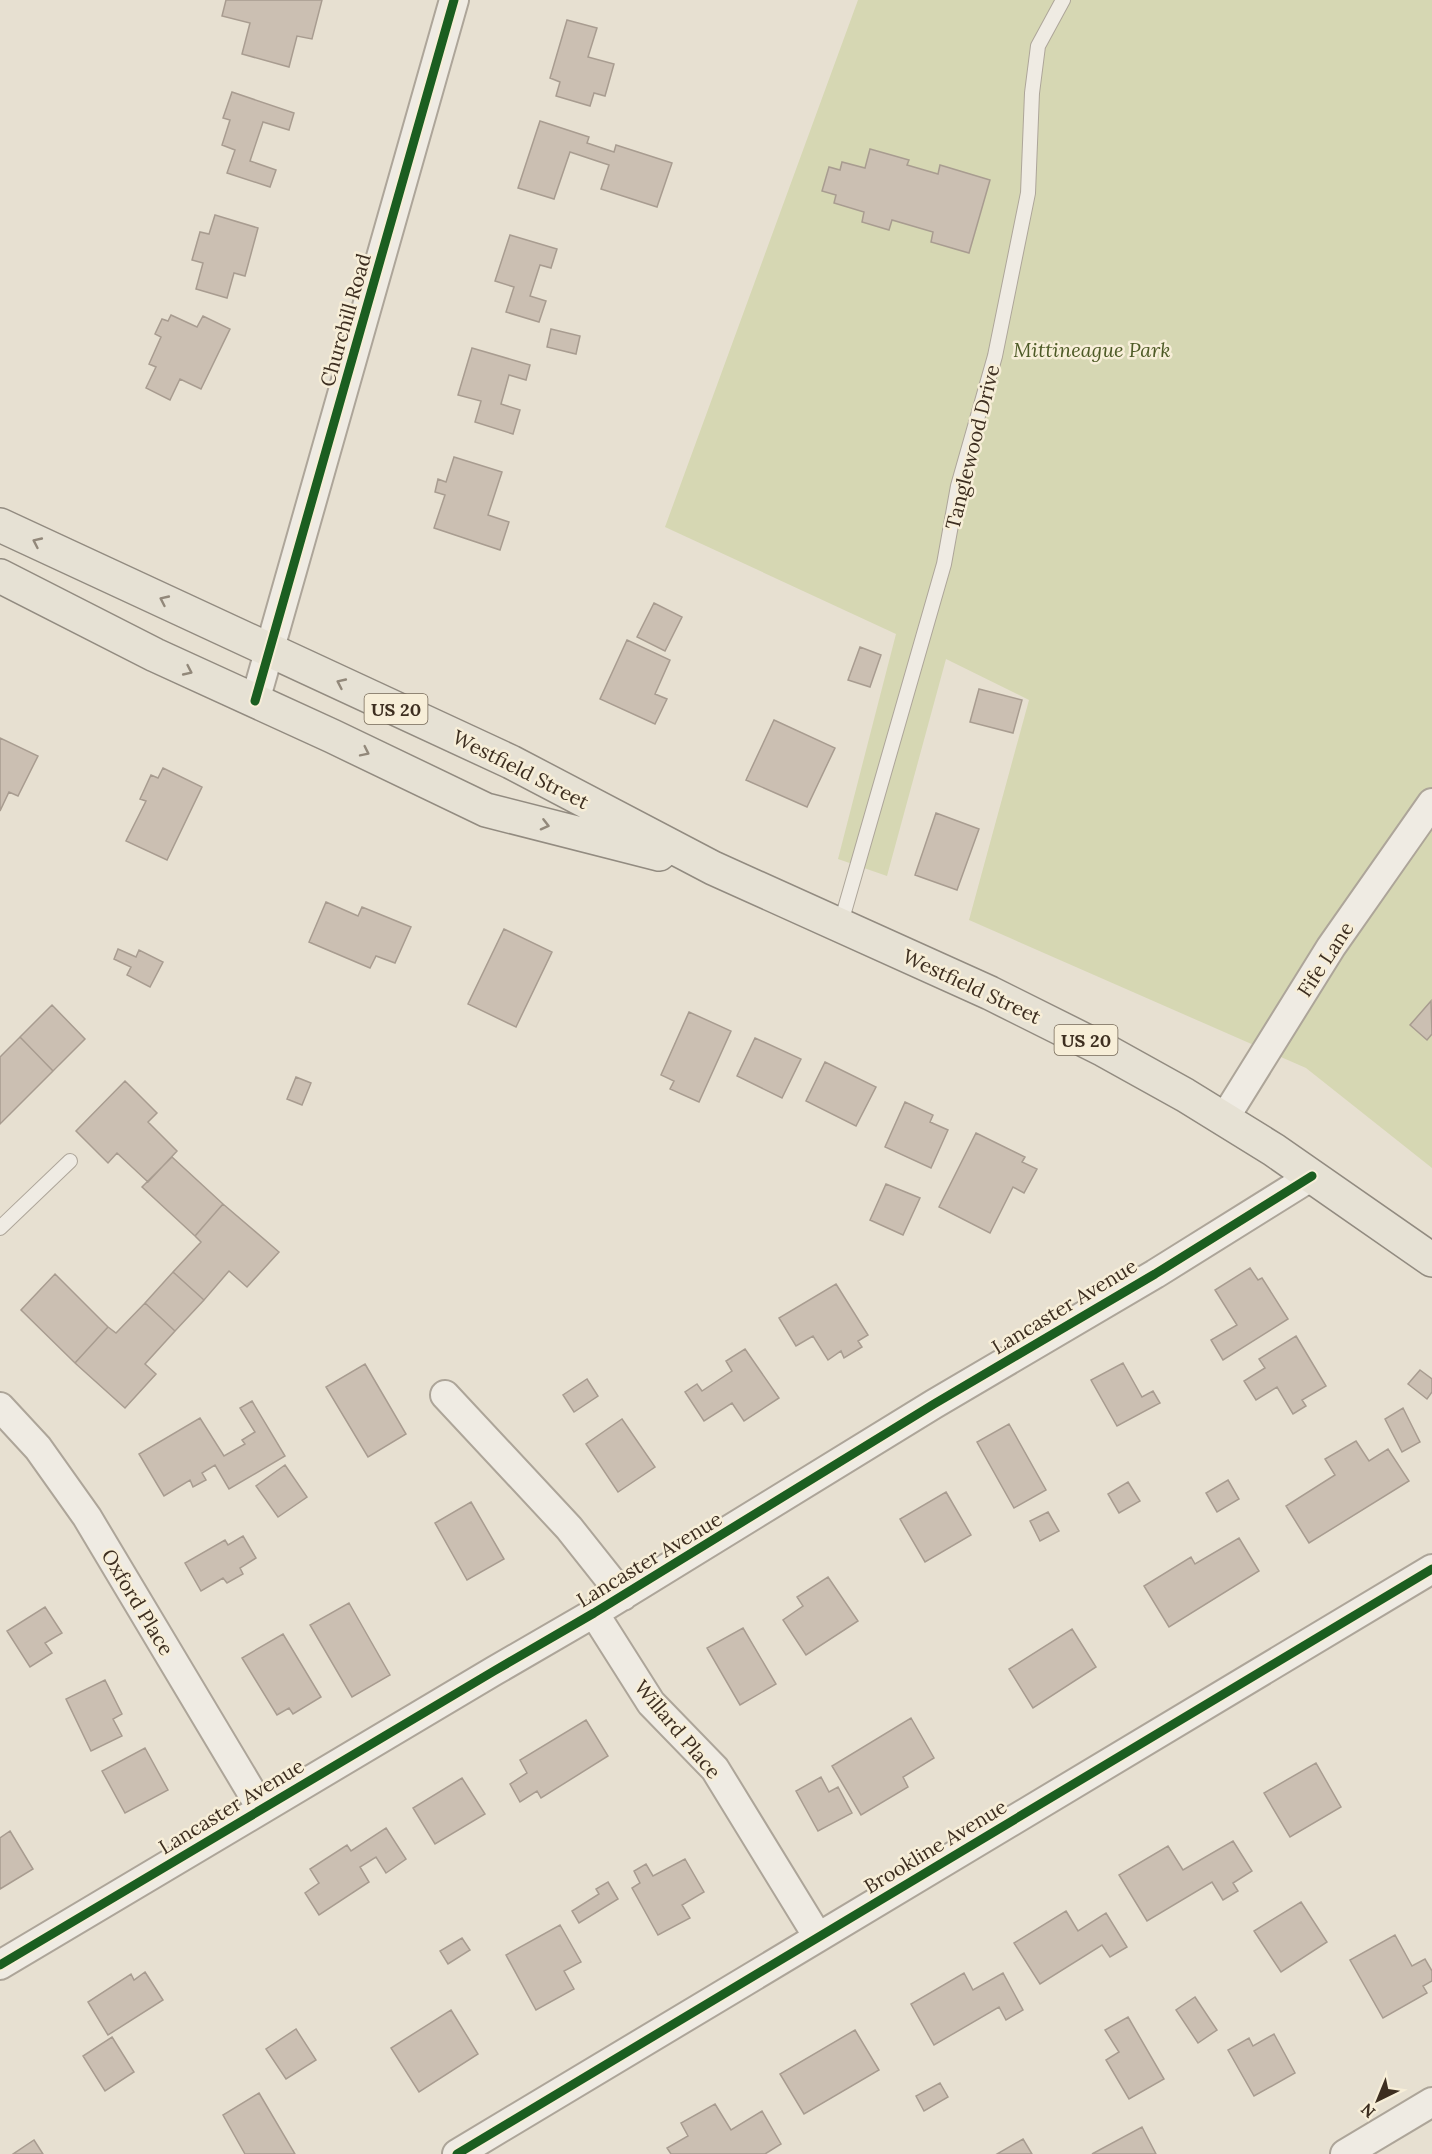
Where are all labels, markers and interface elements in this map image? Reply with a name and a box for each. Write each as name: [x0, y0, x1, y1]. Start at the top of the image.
street label: Churchill Road: [314, 251, 376, 389]
park label: Mittineague Park: [1013, 337, 1171, 362]
street label: Tanglewood Drive: [939, 362, 1005, 532]
one-way arrow: [32, 537, 43, 549]
one-way arrow: [160, 596, 171, 608]
one-way arrow: [182, 663, 193, 675]
one-way arrow: [336, 679, 347, 691]
road number: US 20: [364, 694, 428, 724]
street label: Westfield Street: [449, 724, 594, 814]
one-way arrow: [359, 745, 370, 757]
one-way arrow: [540, 818, 550, 830]
street label: Fife Lane: [1291, 917, 1359, 1001]
street label: Westfield Street: [899, 943, 1045, 1029]
road number: US 20: [1054, 1025, 1118, 1055]
street label: Lancaster Avenue: [987, 1253, 1141, 1359]
street label: Lancaster Avenue: [572, 1506, 726, 1612]
street label: Oxford Place: [96, 1544, 180, 1660]
street label: Willard Place: [629, 1675, 727, 1784]
street label: Lancaster Avenue: [154, 1753, 308, 1859]
street label: Brookline Avenue: [859, 1793, 1011, 1898]
north arrow: [1348, 2070, 1408, 2130]
text: N: [1356, 2099, 1379, 2123]

